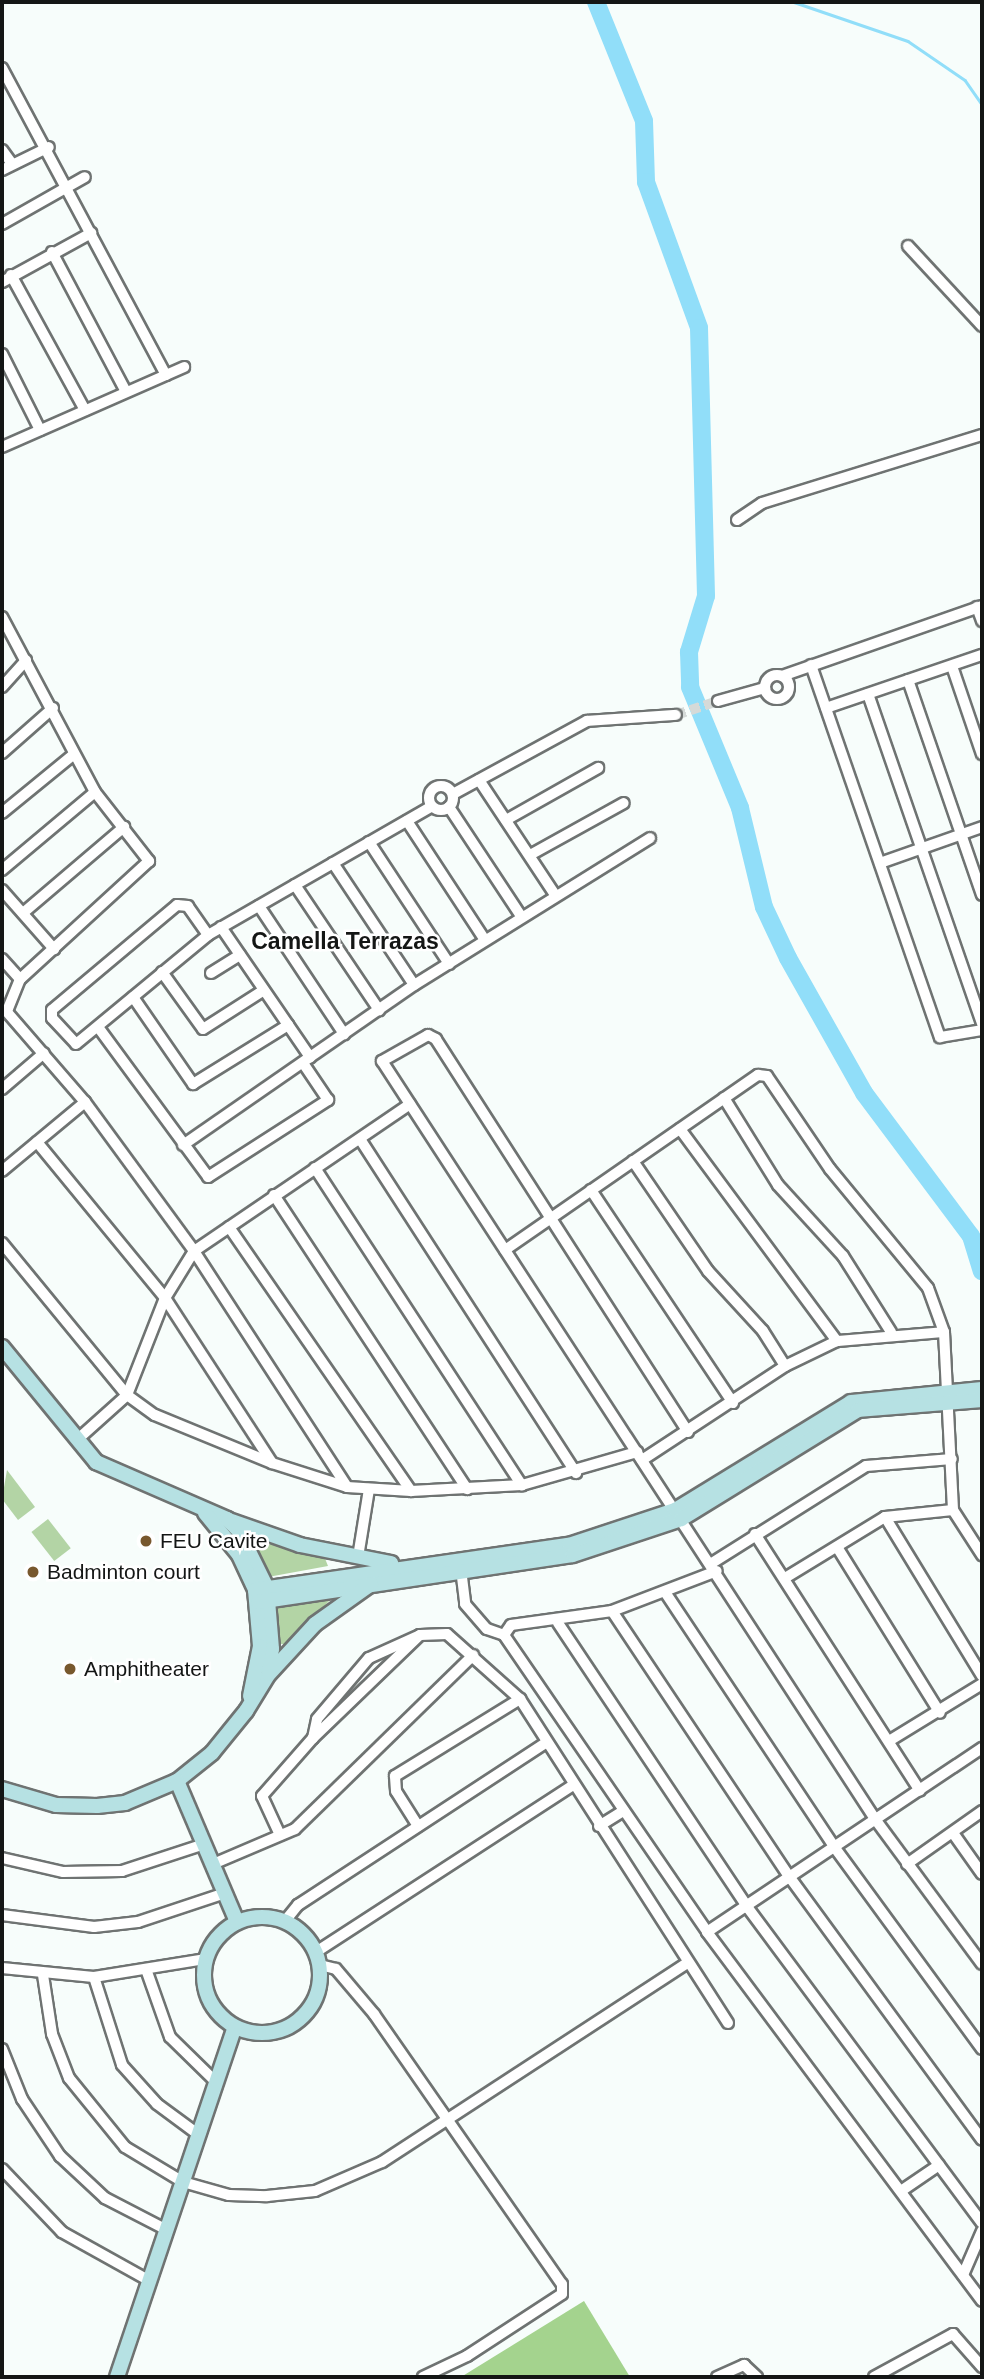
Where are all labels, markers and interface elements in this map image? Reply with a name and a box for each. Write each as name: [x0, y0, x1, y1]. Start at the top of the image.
district label: Camella Terrazas: [251, 927, 439, 955]
place label: FEU Cavite: [160, 1528, 267, 1554]
marker: FEU Cavite: [138, 1533, 154, 1549]
place label: Badminton court: [47, 1559, 200, 1585]
marker: Badminton court: [25, 1564, 41, 1580]
place label: Amphitheater: [84, 1656, 209, 1682]
marker: Amphitheater: [62, 1661, 78, 1677]

